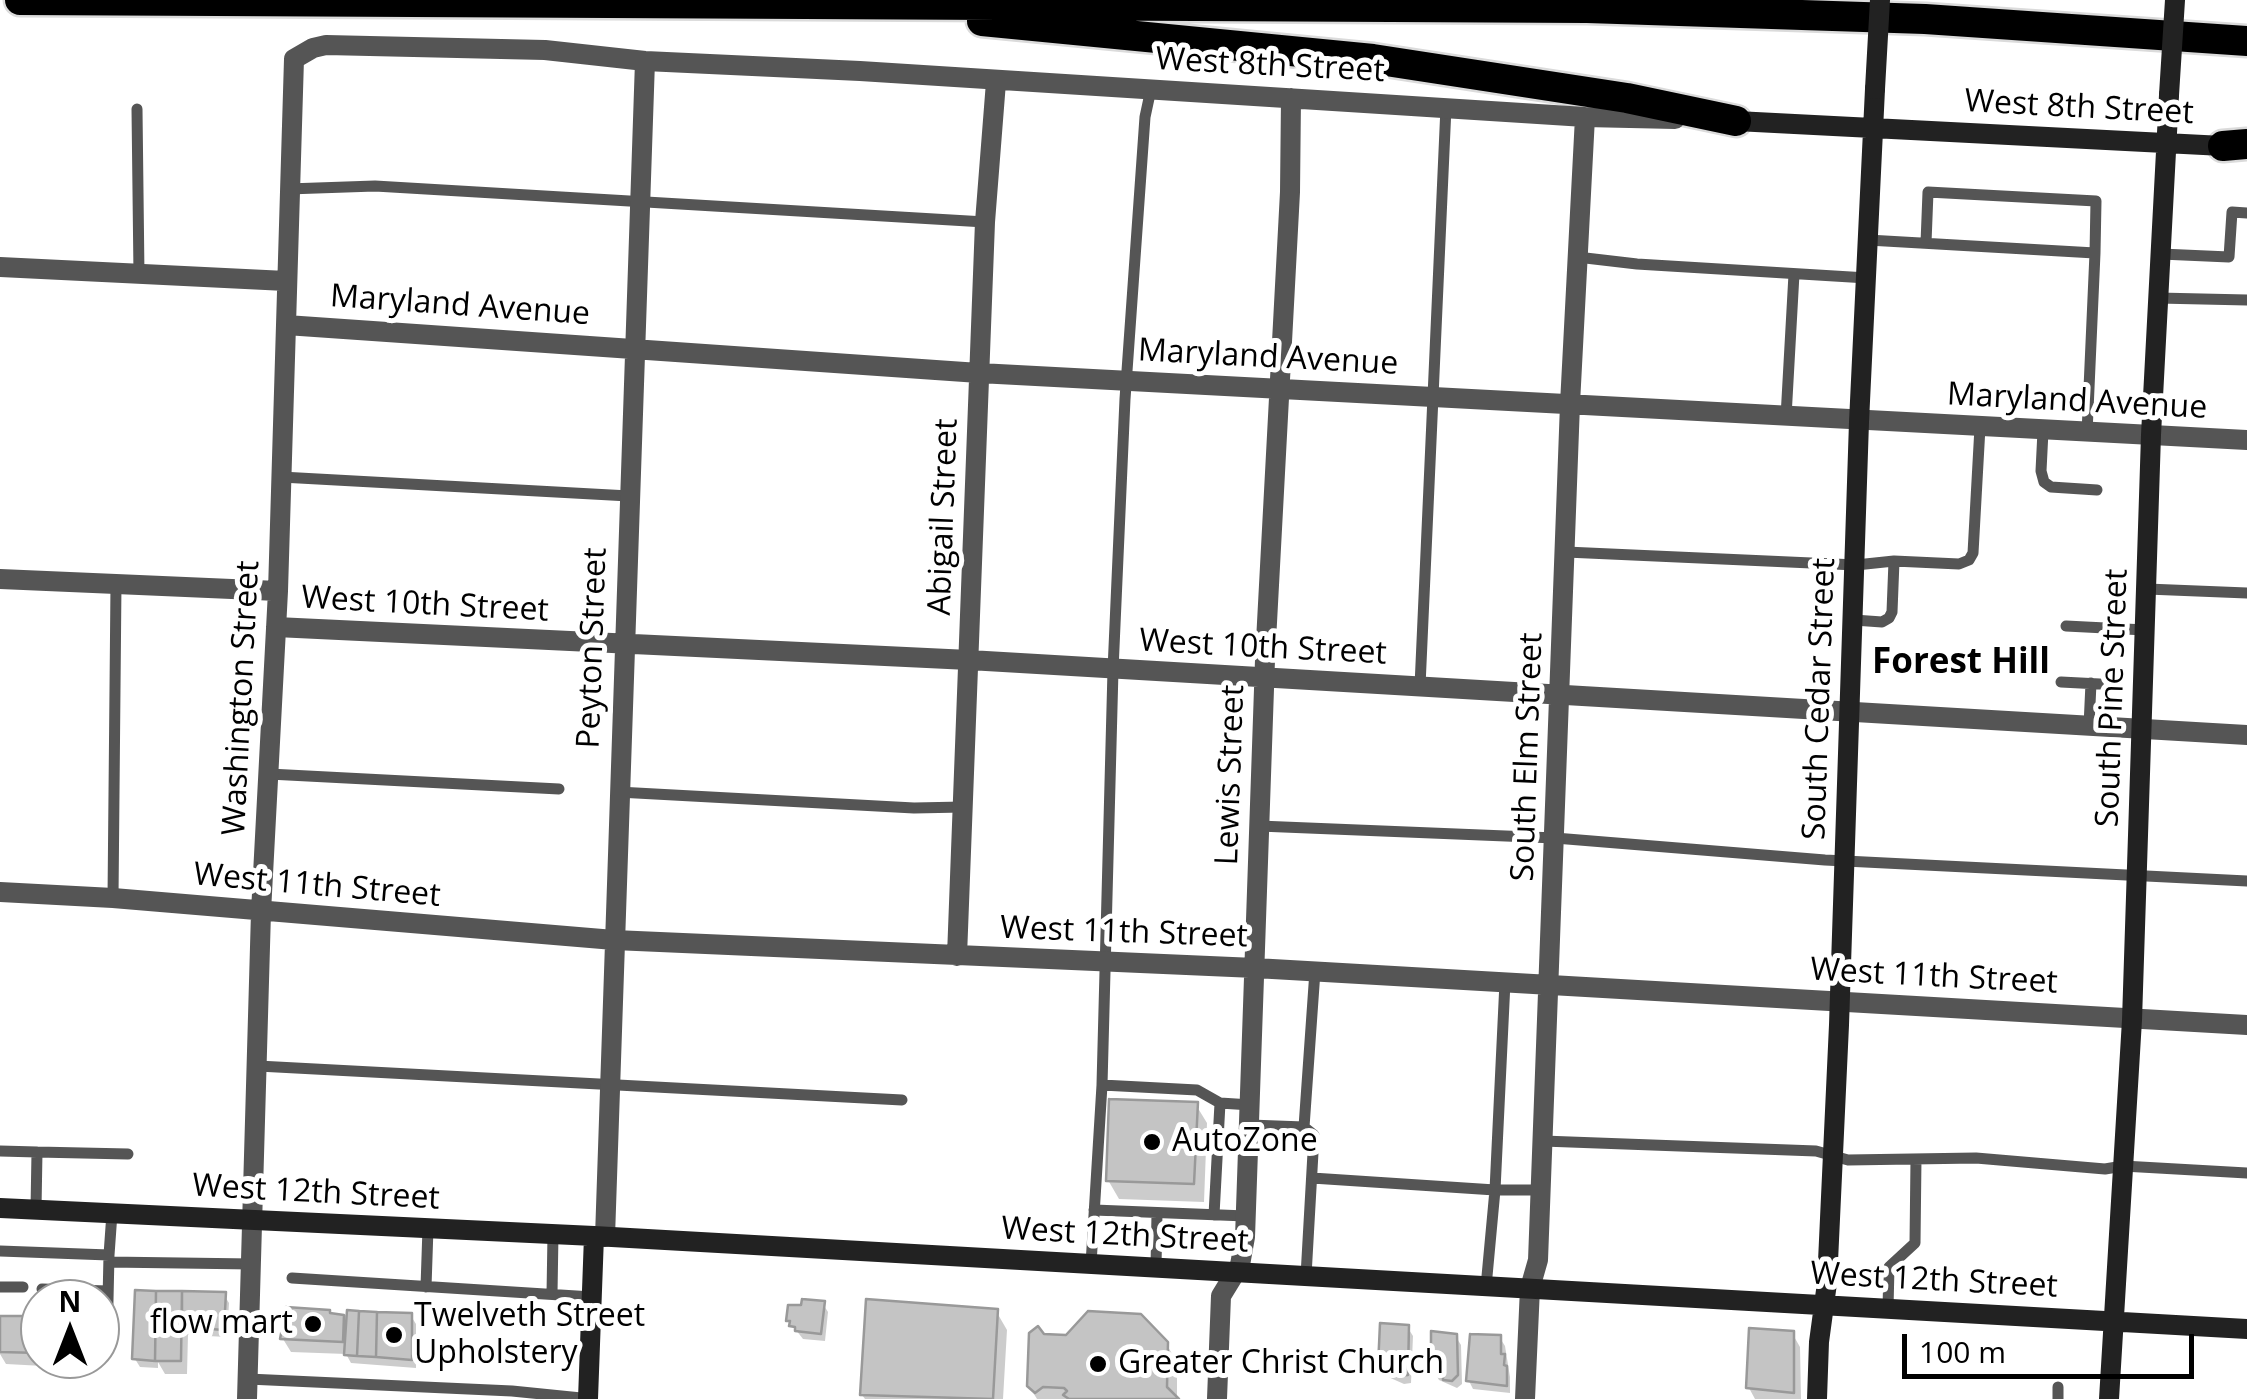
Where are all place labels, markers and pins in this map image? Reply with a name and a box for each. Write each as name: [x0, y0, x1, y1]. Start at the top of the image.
place label: AutoZone: [1172, 1123, 1318, 1161]
marker: AutoZone: [1141, 1131, 1163, 1153]
place label: Twelveth Street Upholstery: [414, 1298, 645, 1373]
place label: flow mart: [150, 1305, 293, 1343]
marker: flow mart: [302, 1313, 324, 1335]
marker: Twelveth Street Upholstery: [383, 1324, 405, 1346]
place label: Greater Christ Church: [1118, 1345, 1444, 1383]
marker: Greater Christ Church: [1087, 1353, 1109, 1375]

